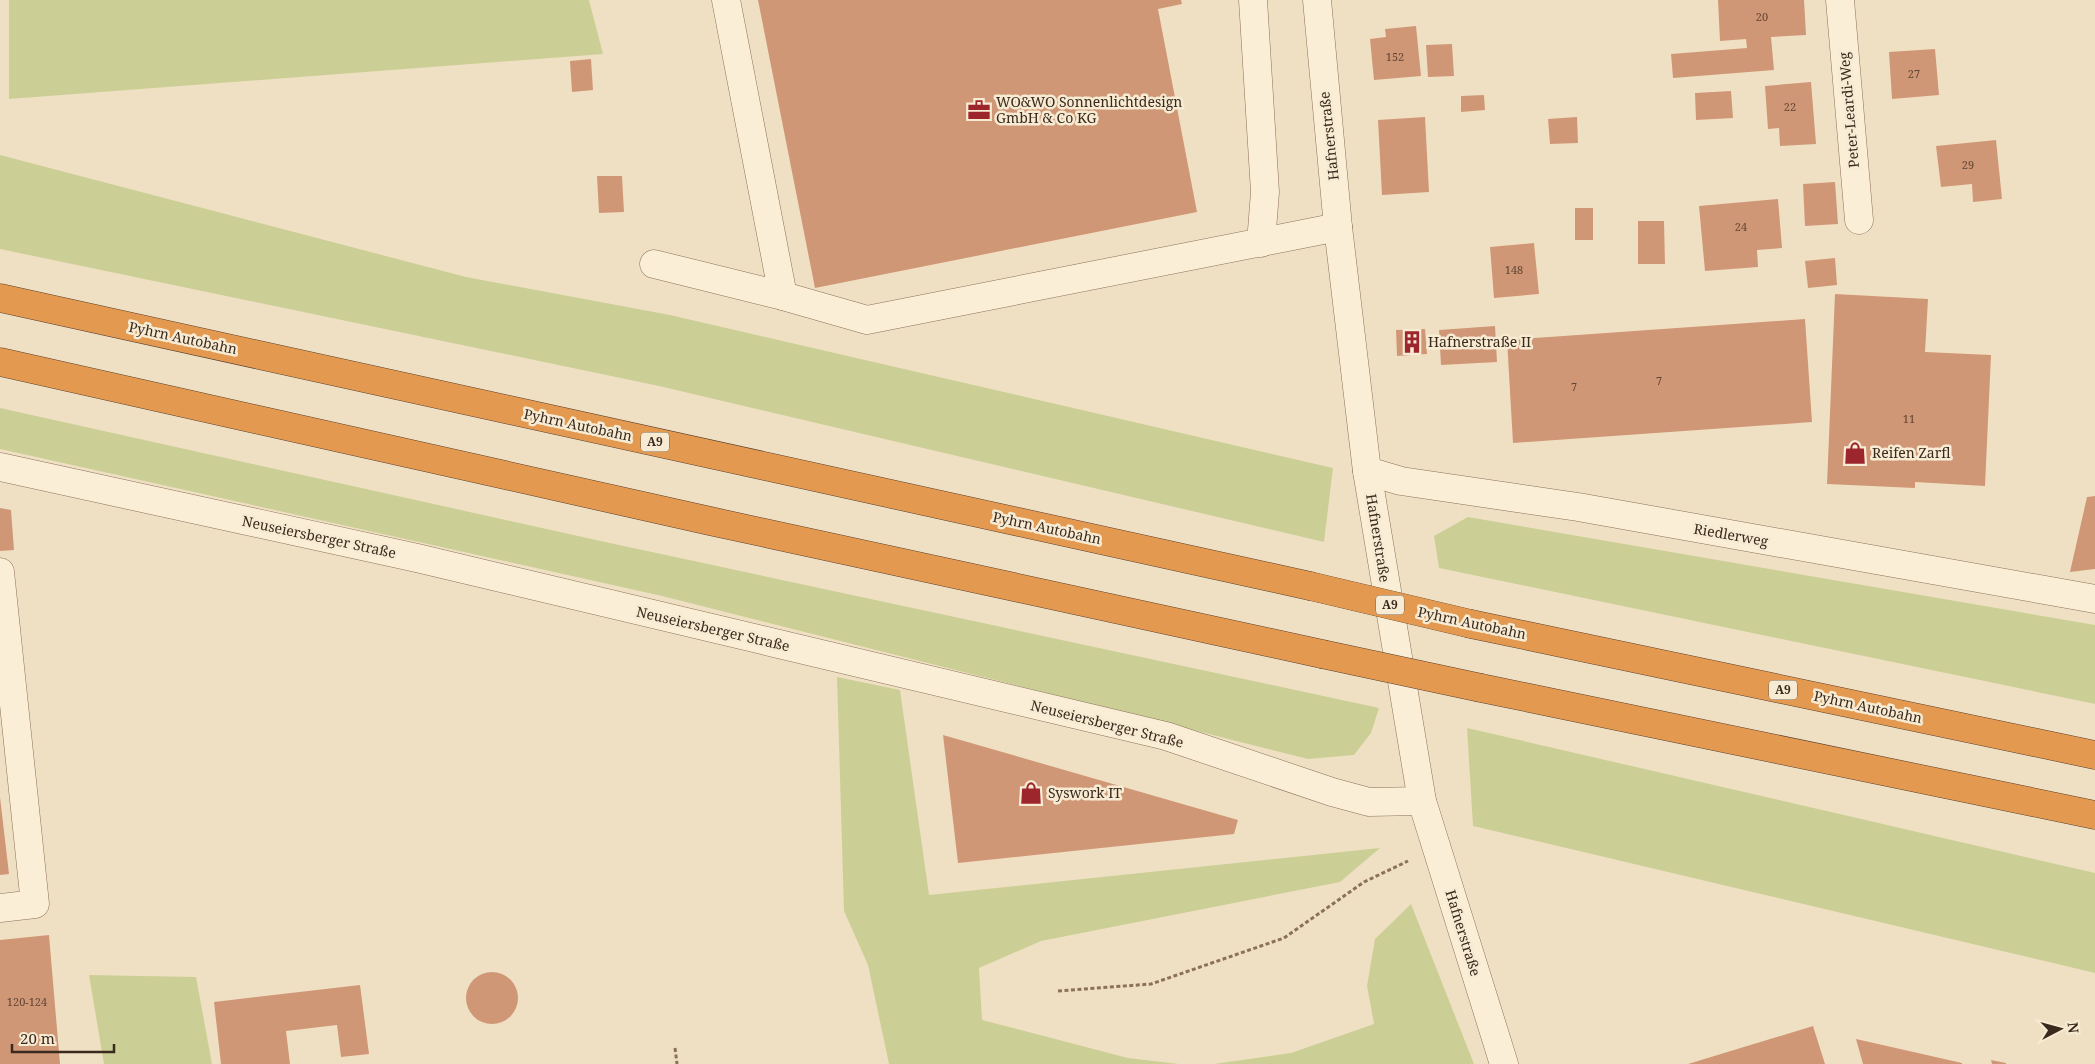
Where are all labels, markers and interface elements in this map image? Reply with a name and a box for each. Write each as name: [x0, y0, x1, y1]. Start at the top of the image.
house number: 20: [1756, 9, 1768, 24]
house number: 152: [1386, 49, 1404, 64]
street label: Peter-Leardi-Weg: [1834, 51, 1863, 169]
house number: 27: [1908, 66, 1920, 81]
street label: Hafnerstraße: [1314, 91, 1343, 181]
place label: WO&WO Sonnenlichtdesign GmbH & Co KG: [996, 92, 1182, 127]
office icon: WO&WO Sonnenlichtdesign GmbH & Co KG: [966, 97, 992, 123]
house number: 22: [1784, 99, 1796, 114]
house number: 29: [1962, 157, 1974, 172]
house number: 24: [1735, 219, 1747, 234]
house number: 148: [1505, 262, 1523, 277]
street label: Pyhrn Autobahn: [127, 317, 239, 358]
building icon: Hafnerstraße II: [1399, 329, 1425, 355]
place label: Hafnerstraße II: [1428, 332, 1531, 351]
house number: 7: [1656, 373, 1662, 388]
house number: 7: [1571, 379, 1577, 394]
street label: Pyhrn Autobahn: [522, 404, 634, 445]
house number: 11: [1903, 411, 1915, 426]
road number: A9: [641, 432, 669, 452]
shop icon: Reifen Zarfl: [1842, 440, 1868, 466]
place label: Reifen Zarfl: [1872, 443, 1951, 462]
street label: Hafnerstraße: [1362, 492, 1395, 583]
street label: Pyhrn Autobahn: [991, 507, 1103, 548]
street label: Neuseiersberger Straße: [240, 511, 398, 562]
street label: Riedlerweg: [1692, 519, 1770, 550]
road number: A9: [1376, 596, 1404, 614]
street label: Neuseiersberger Straße: [635, 602, 792, 655]
street label: Pyhrn Autobahn: [1416, 602, 1528, 643]
road number: A9: [1769, 680, 1797, 700]
street label: Pyhrn Autobahn: [1812, 686, 1924, 727]
street label: Neuseiersberger Straße: [1029, 695, 1186, 752]
shop icon: Syswork IT: [1018, 780, 1044, 806]
place label: Syswork IT: [1048, 783, 1122, 802]
street label: Hafnerstraße: [1441, 887, 1486, 978]
house number: 120-124: [7, 994, 47, 1009]
north arrow: [2035, 1004, 2085, 1054]
text: N: [2063, 1021, 2083, 1034]
scale bar: [12, 1022, 115, 1054]
text: 20 m: [20, 1028, 55, 1048]

